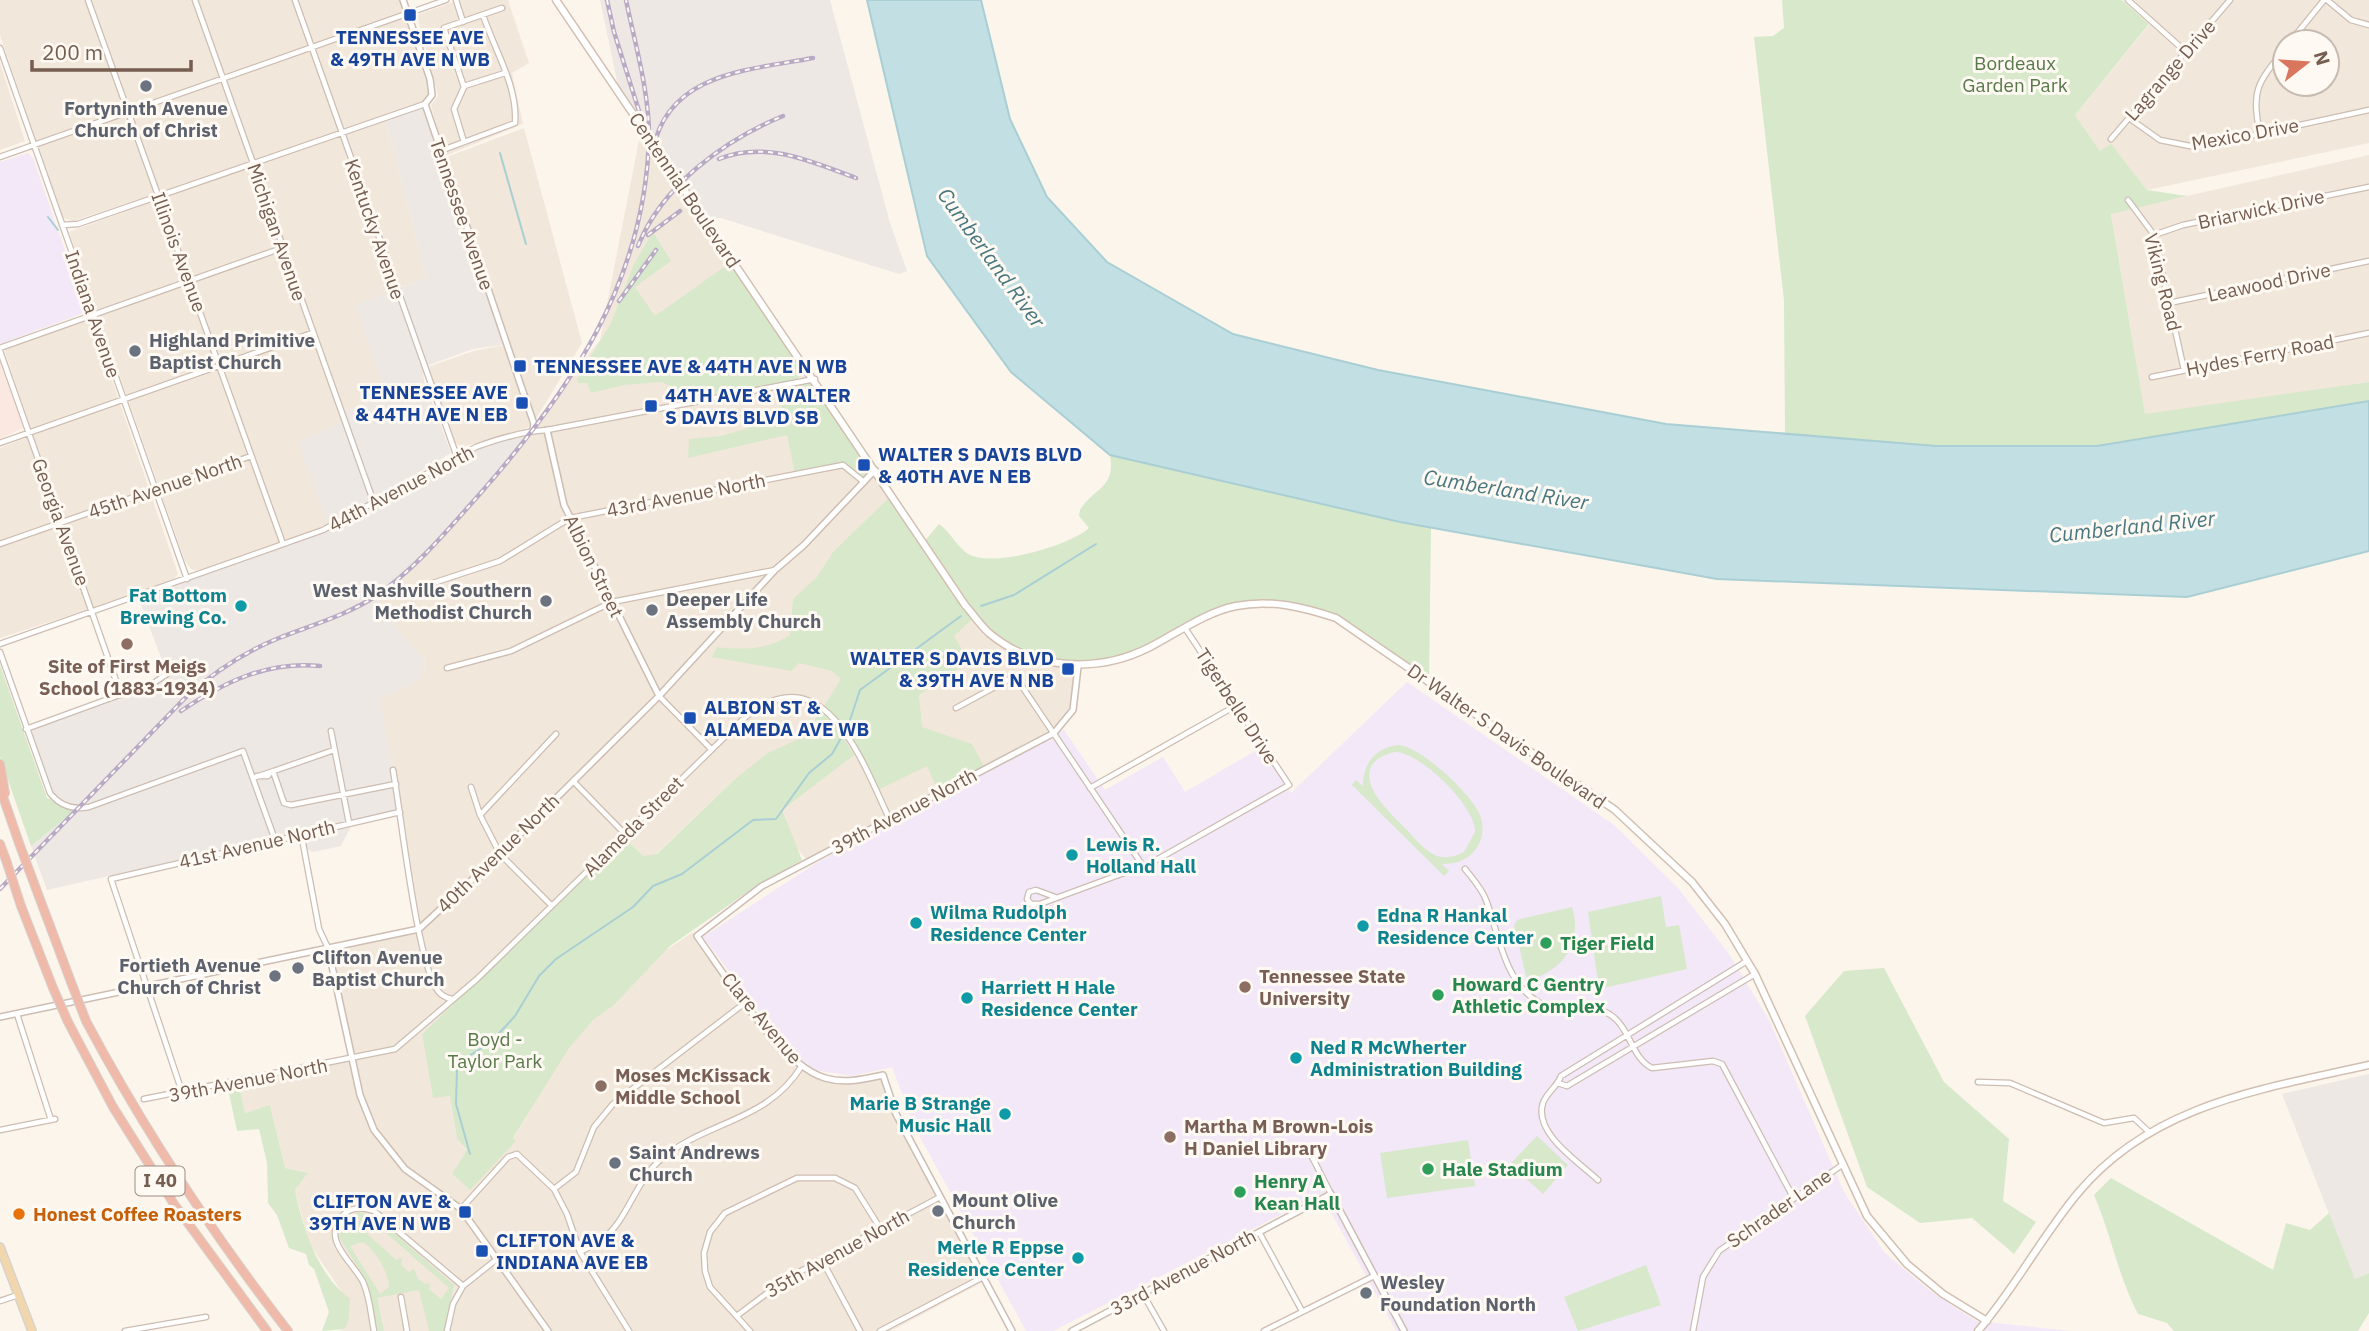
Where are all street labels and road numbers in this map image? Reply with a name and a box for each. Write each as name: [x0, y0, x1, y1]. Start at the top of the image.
street label: Lagrange Drive: [2119, 14, 2221, 126]
street label: Centennial Boulevard: [624, 108, 746, 272]
street label: Mexico Drive: [2189, 113, 2301, 155]
street label: Tennessee Avenue: [425, 135, 499, 293]
street label: Kentucky Avenue: [340, 155, 410, 303]
street label: Michigan Avenue: [242, 160, 312, 304]
street label: Briarwick Drive: [2195, 184, 2327, 234]
street label: Illinois Avenue: [146, 189, 212, 315]
street label: Viking Road: [2139, 231, 2187, 333]
street label: Indiana Avenue: [60, 247, 126, 381]
street label: Leawood Drive: [2205, 257, 2333, 307]
street label: Hydes Ferry Road: [2184, 329, 2336, 381]
street label: 44th Avenue North: [324, 440, 478, 536]
street label: 45th Avenue North: [85, 448, 245, 524]
street label: Georgia Avenue: [27, 455, 95, 589]
street label: 43rd Avenue North: [604, 468, 768, 522]
street label: Albion Street: [559, 511, 629, 621]
street label: Tigerbelle Drive: [1191, 643, 1283, 769]
street label: Dr Walter S Davis Boulevard: [1403, 658, 1611, 814]
street label: 39th Avenue North: [827, 763, 981, 859]
street label: Alameda Street: [578, 771, 688, 881]
street label: 40th Avenue North: [432, 788, 564, 918]
street label: 41st Avenue North: [177, 814, 337, 874]
street label: Clare Avenue: [717, 967, 807, 1069]
street label: 39th Avenue North: [167, 1053, 329, 1107]
street label: Schrader Lane: [1722, 1163, 1836, 1253]
road number: I 40: [136, 1166, 184, 1196]
street label: 35th Avenue North: [761, 1203, 913, 1303]
street label: 33rd Avenue North: [1106, 1223, 1260, 1321]

